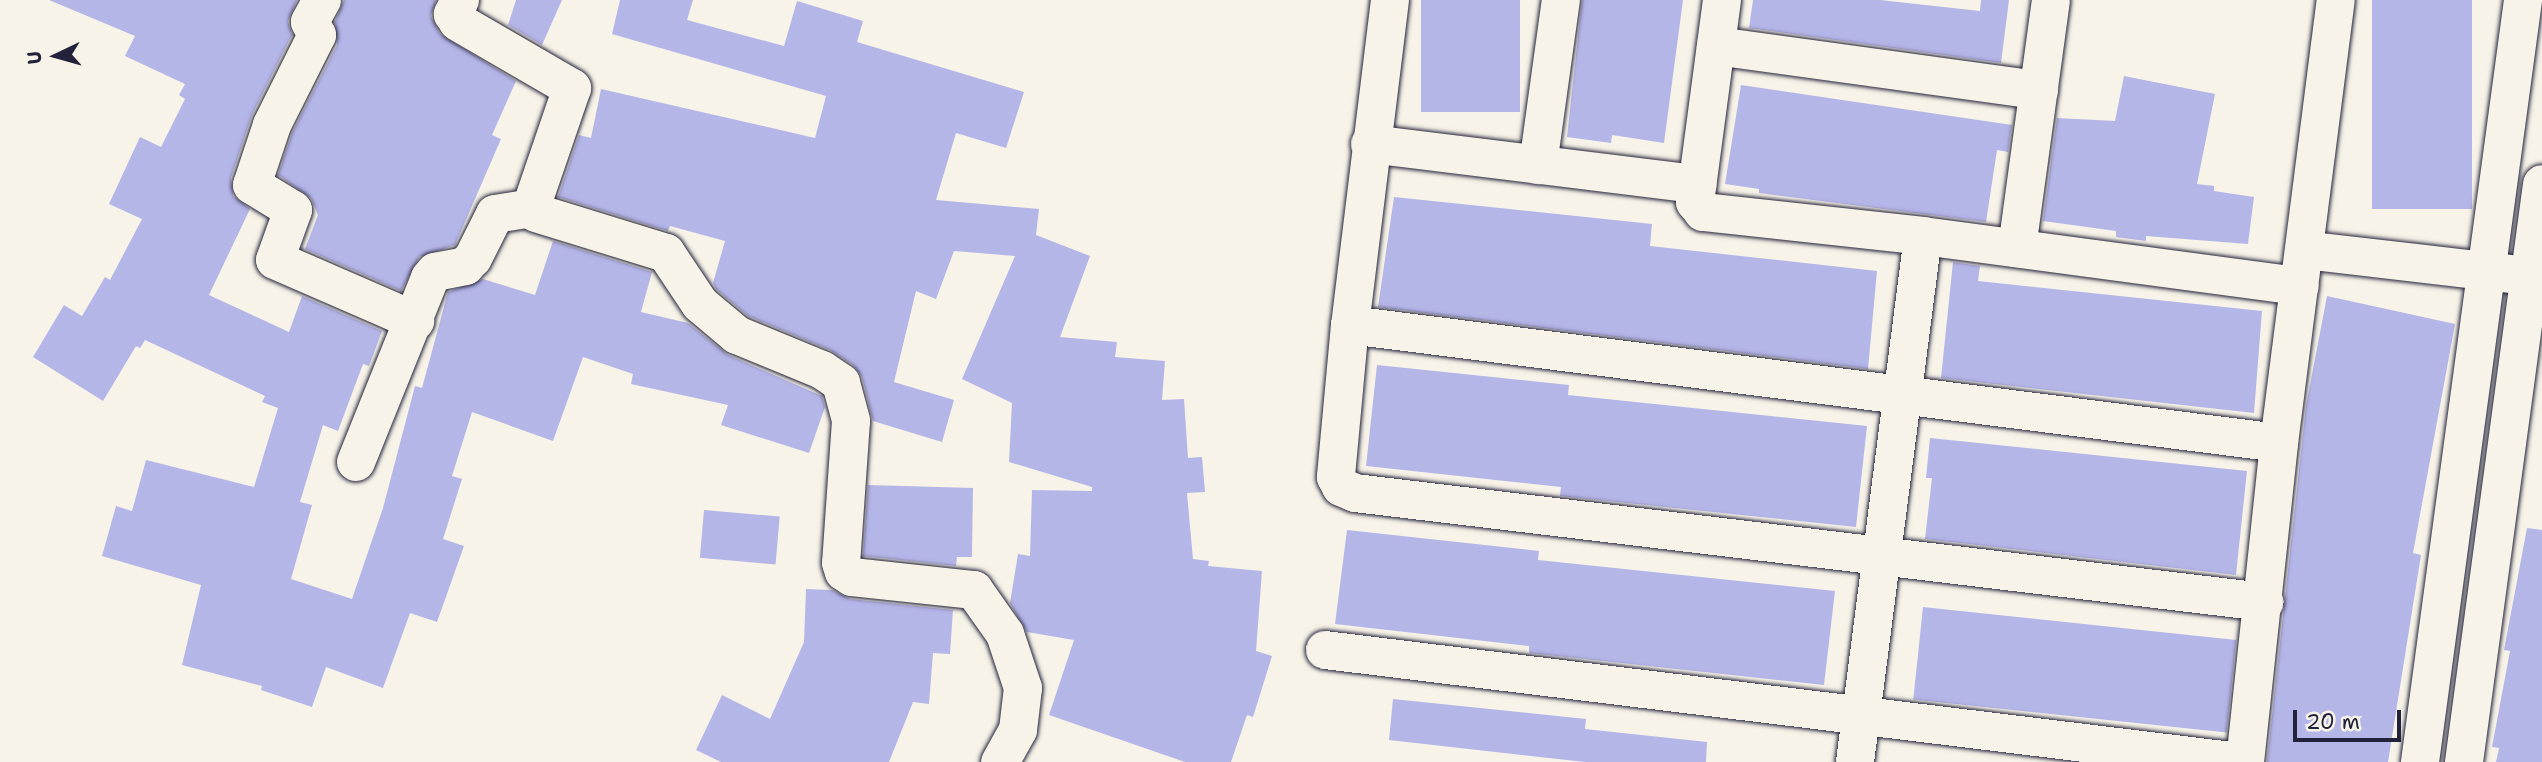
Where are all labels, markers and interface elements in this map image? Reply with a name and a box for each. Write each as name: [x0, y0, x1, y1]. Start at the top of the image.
north arrow: [21, 21, 91, 91]
text: U: [22, 50, 48, 65]
scale bar: [2297, 696, 2406, 740]
text: 20 m: [2306, 708, 2360, 736]

